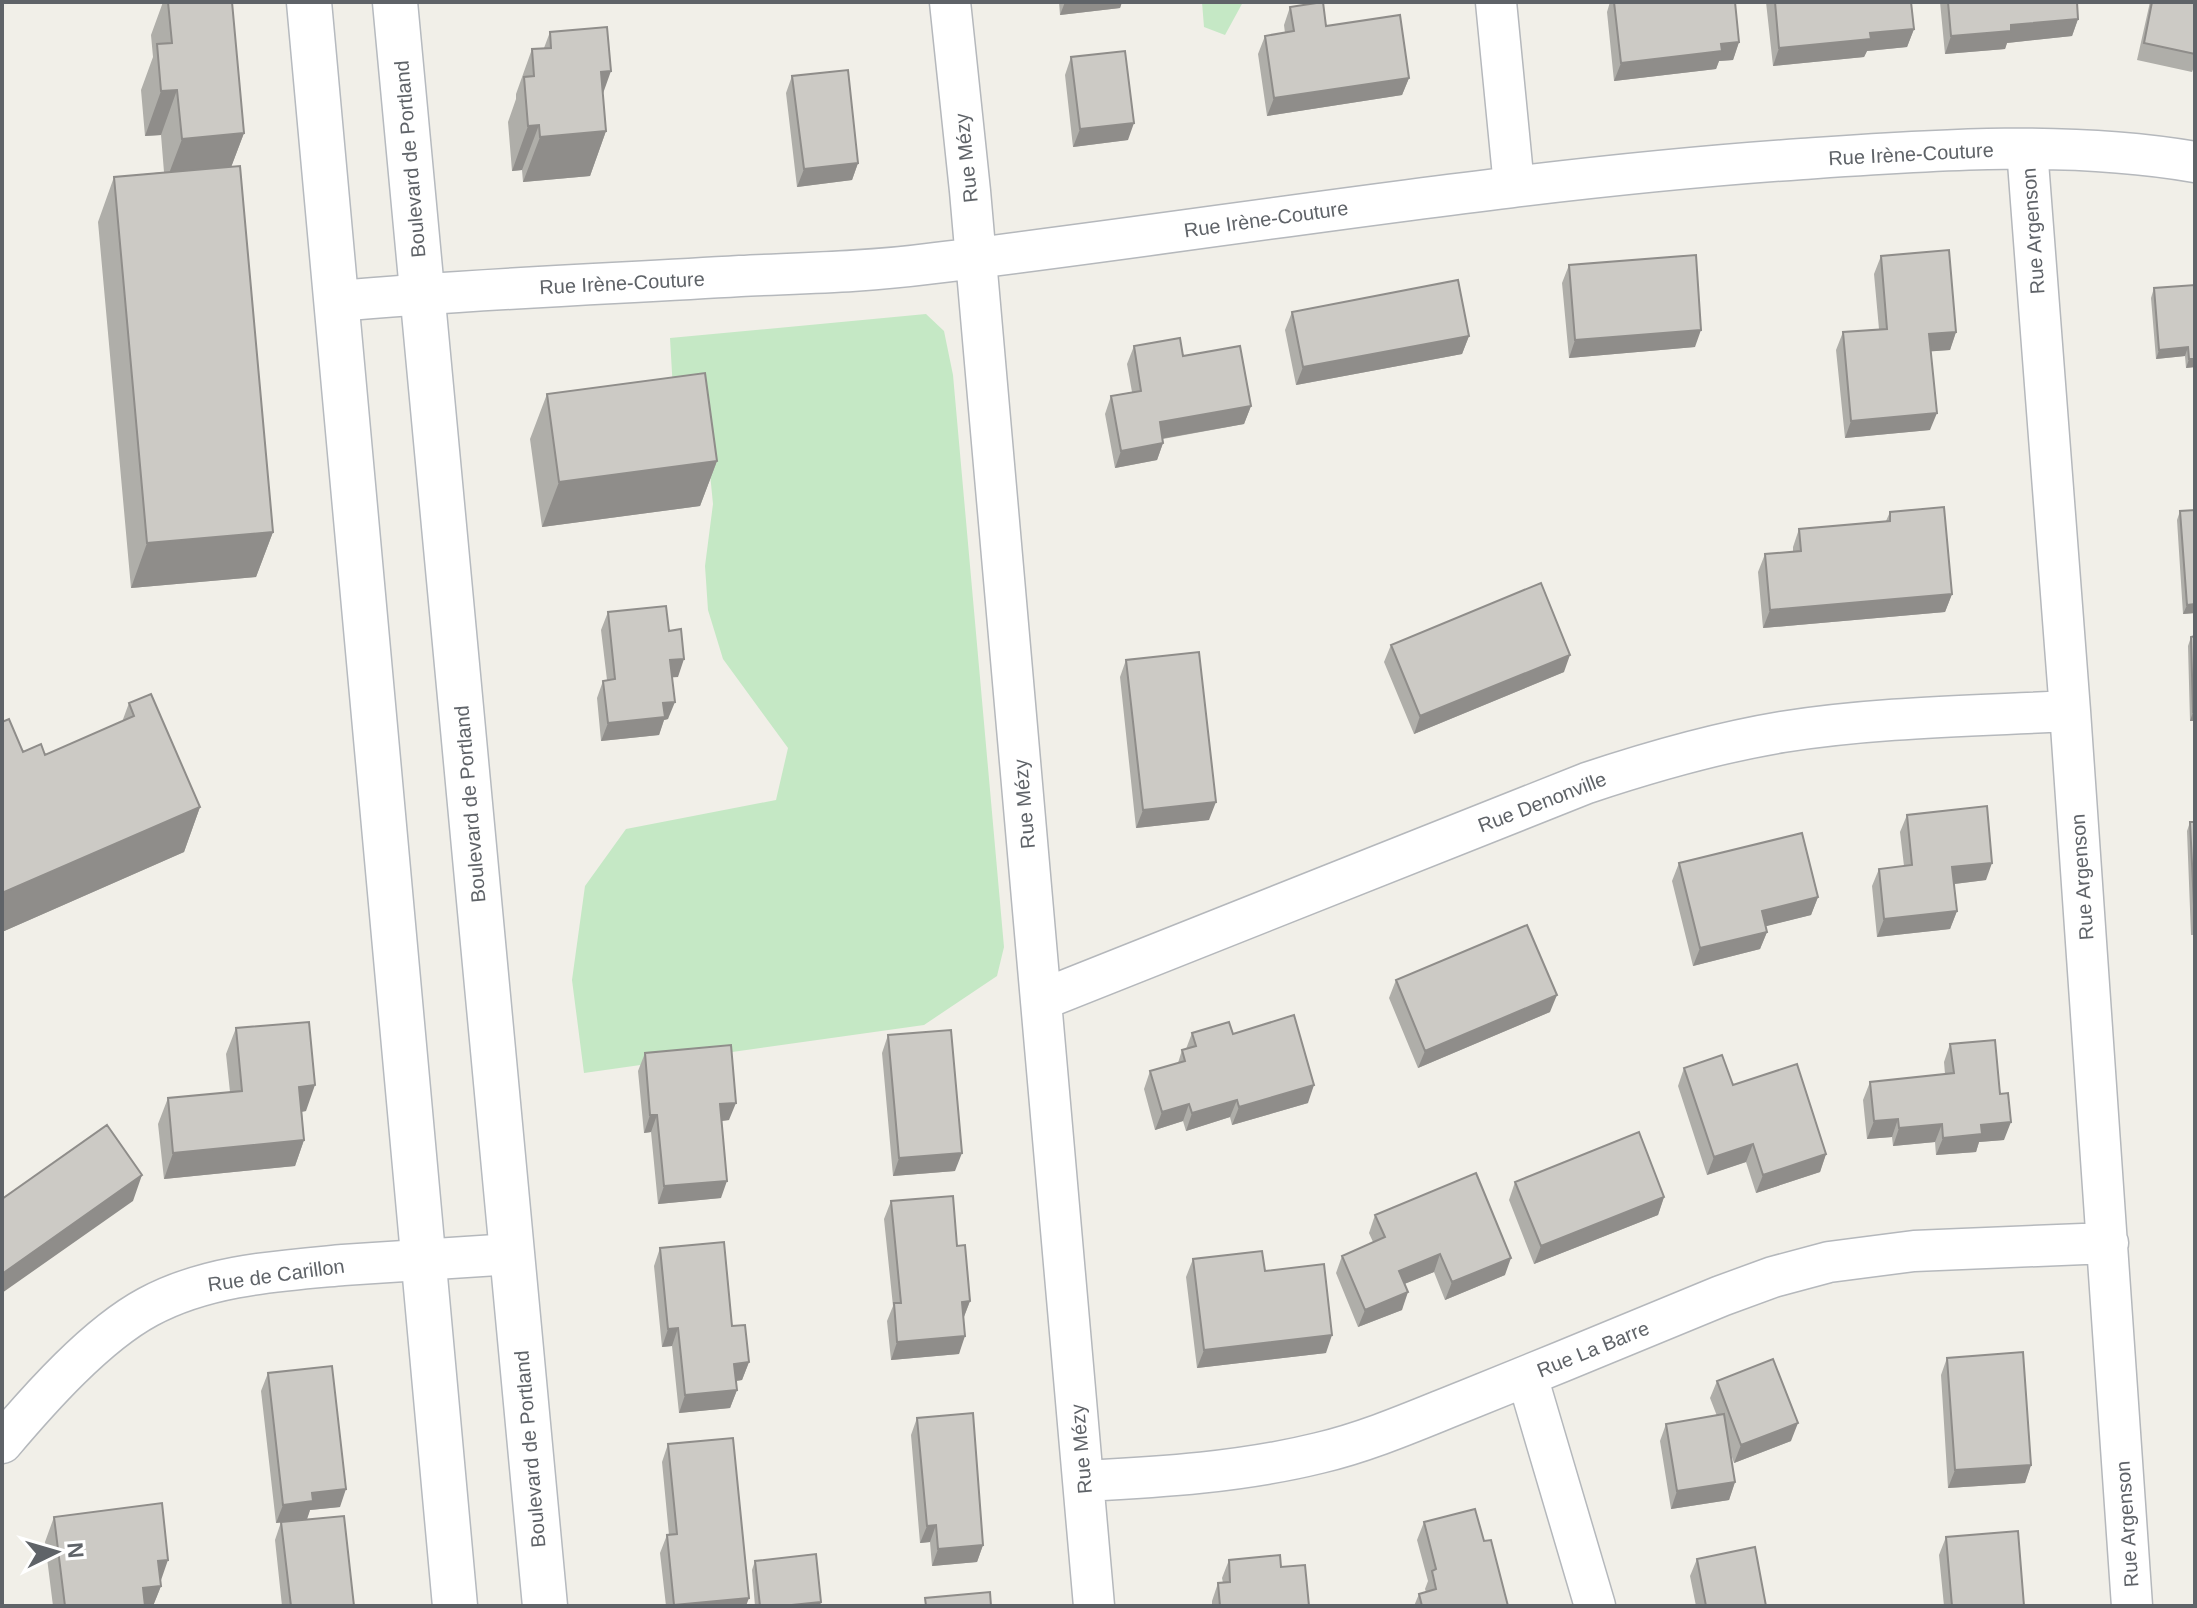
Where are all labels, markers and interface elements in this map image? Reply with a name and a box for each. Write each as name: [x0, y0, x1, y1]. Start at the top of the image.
street label: Boulevard de Portland: [390, 59, 430, 259]
street label: Rue Mézy: [950, 112, 982, 204]
street label: Rue Irène-Couture: [1828, 139, 1994, 169]
street label: Rue Argenson: [2018, 167, 2048, 295]
street label: Rue Irène-Couture: [1182, 197, 1350, 241]
street label: Rue Irène-Couture: [539, 268, 705, 298]
street label: Boulevard de Portland: [450, 704, 490, 904]
street label: Rue Mézy: [1009, 758, 1039, 850]
street label: Rue Denonville: [1475, 767, 1609, 837]
street label: Rue Argenson: [2067, 813, 2097, 941]
street label: Rue de Carillon: [206, 1255, 346, 1295]
street label: Rue La Barre: [1534, 1317, 1652, 1381]
street label: Boulevard de Portland: [510, 1349, 550, 1549]
street label: Rue Mézy: [1066, 1403, 1096, 1495]
street label: Rue Argenson: [2112, 1460, 2142, 1588]
north arrow: [16, 1512, 96, 1592]
text: N: [62, 1541, 89, 1559]

